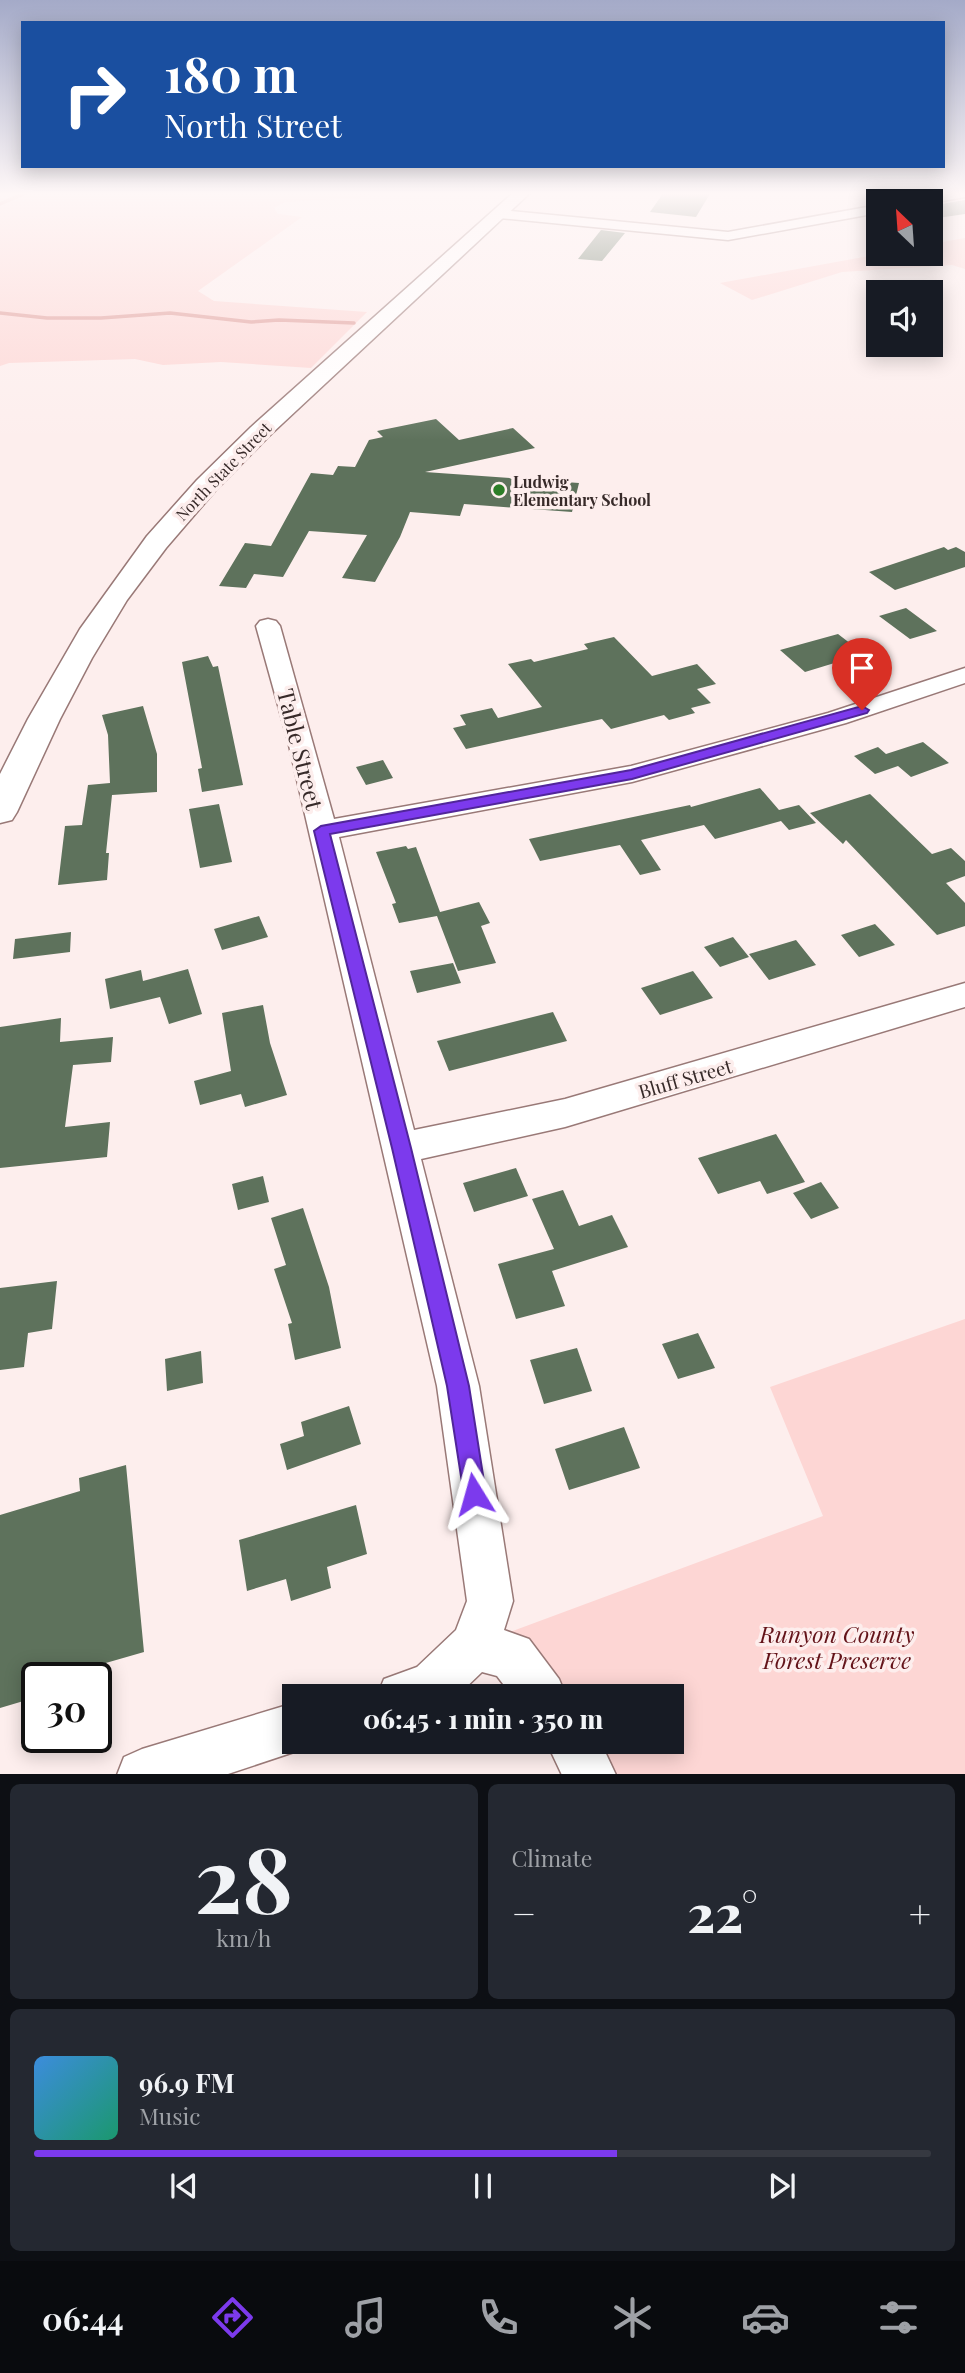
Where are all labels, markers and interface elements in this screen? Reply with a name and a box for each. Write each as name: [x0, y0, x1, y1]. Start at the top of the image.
text: 180 m: [164, 40, 298, 105]
icon: right: [49, 49, 140, 140]
text: North Street: [164, 103, 342, 146]
north arrow: [866, 189, 943, 266]
map controls: [866, 189, 943, 357]
button: sound: [866, 280, 943, 357]
street label: North State Street: [171, 417, 276, 525]
place label: Ludwig Elementary School: [513, 471, 651, 510]
marker: Ludwig Elementary School: [491, 482, 507, 498]
pin: [832, 638, 892, 710]
icon: arrive: [843, 649, 881, 687]
street label: Table Street: [271, 685, 331, 814]
street label: Bluff Street: [635, 1052, 735, 1104]
position arrow: [437, 1457, 511, 1531]
park label: Runyon County Forest Preserve: [759, 1618, 914, 1675]
speed limit sign: 30: [21, 1662, 112, 1753]
text: 06:45 · 1 min · 350 m: [363, 1701, 603, 1736]
text: 28: [194, 1816, 293, 1937]
text: Climate: [512, 1842, 592, 1873]
text: 22°: [687, 1877, 758, 1946]
text: −: [512, 1887, 536, 1938]
text: +: [909, 1887, 931, 1938]
text: km/h: [216, 1922, 271, 1953]
text: 96.9 FM: [139, 2065, 235, 2100]
text: Music: [139, 2100, 200, 2131]
icon: previous: [165, 2167, 203, 2205]
icon: pause: [464, 2167, 502, 2205]
icon: next: [763, 2167, 801, 2205]
icon: directions: [208, 2293, 257, 2342]
icon: music: [341, 2293, 390, 2342]
icon: phone: [474, 2293, 523, 2342]
icon: climate: [608, 2293, 657, 2342]
icon: car: [741, 2293, 790, 2342]
icon: filters: [874, 2293, 923, 2342]
text: 06:44: [42, 2296, 124, 2339]

